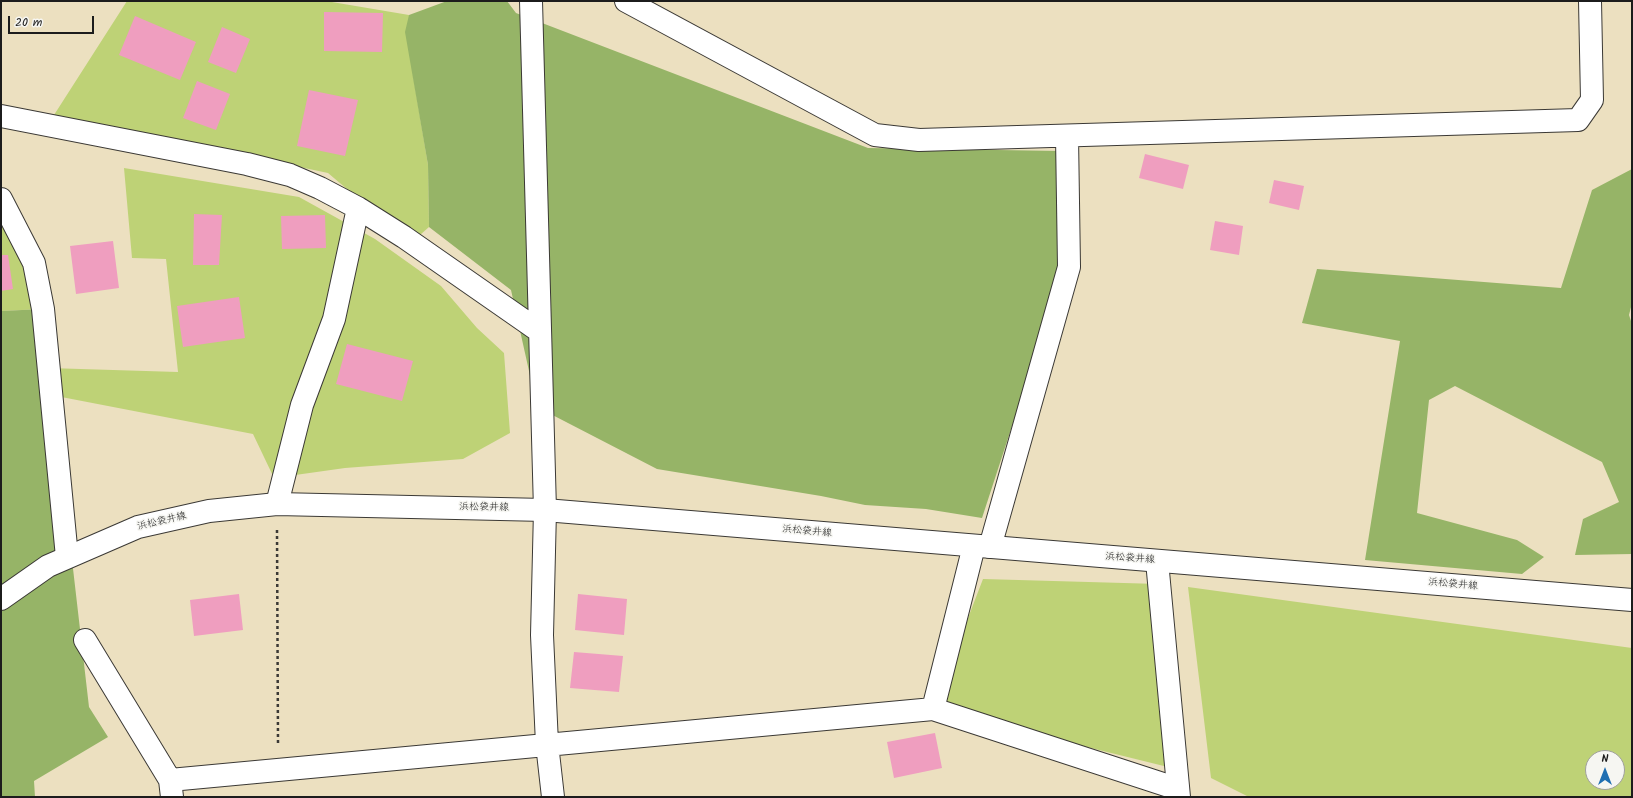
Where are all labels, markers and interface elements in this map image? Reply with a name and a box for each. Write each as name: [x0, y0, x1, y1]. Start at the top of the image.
scale bar: [10, 8, 96, 34]
text: 20 m: [15, 13, 42, 32]
street label: 浜松袋井線: [459, 502, 509, 514]
street label: 浜松袋井線: [136, 511, 188, 533]
street label: 浜松袋井線: [782, 524, 832, 540]
street label: 浜松袋井線: [1105, 551, 1155, 567]
street label: 浜松袋井線: [1428, 577, 1478, 593]
north arrow: [1585, 750, 1625, 790]
text: N: [1602, 750, 1608, 768]

